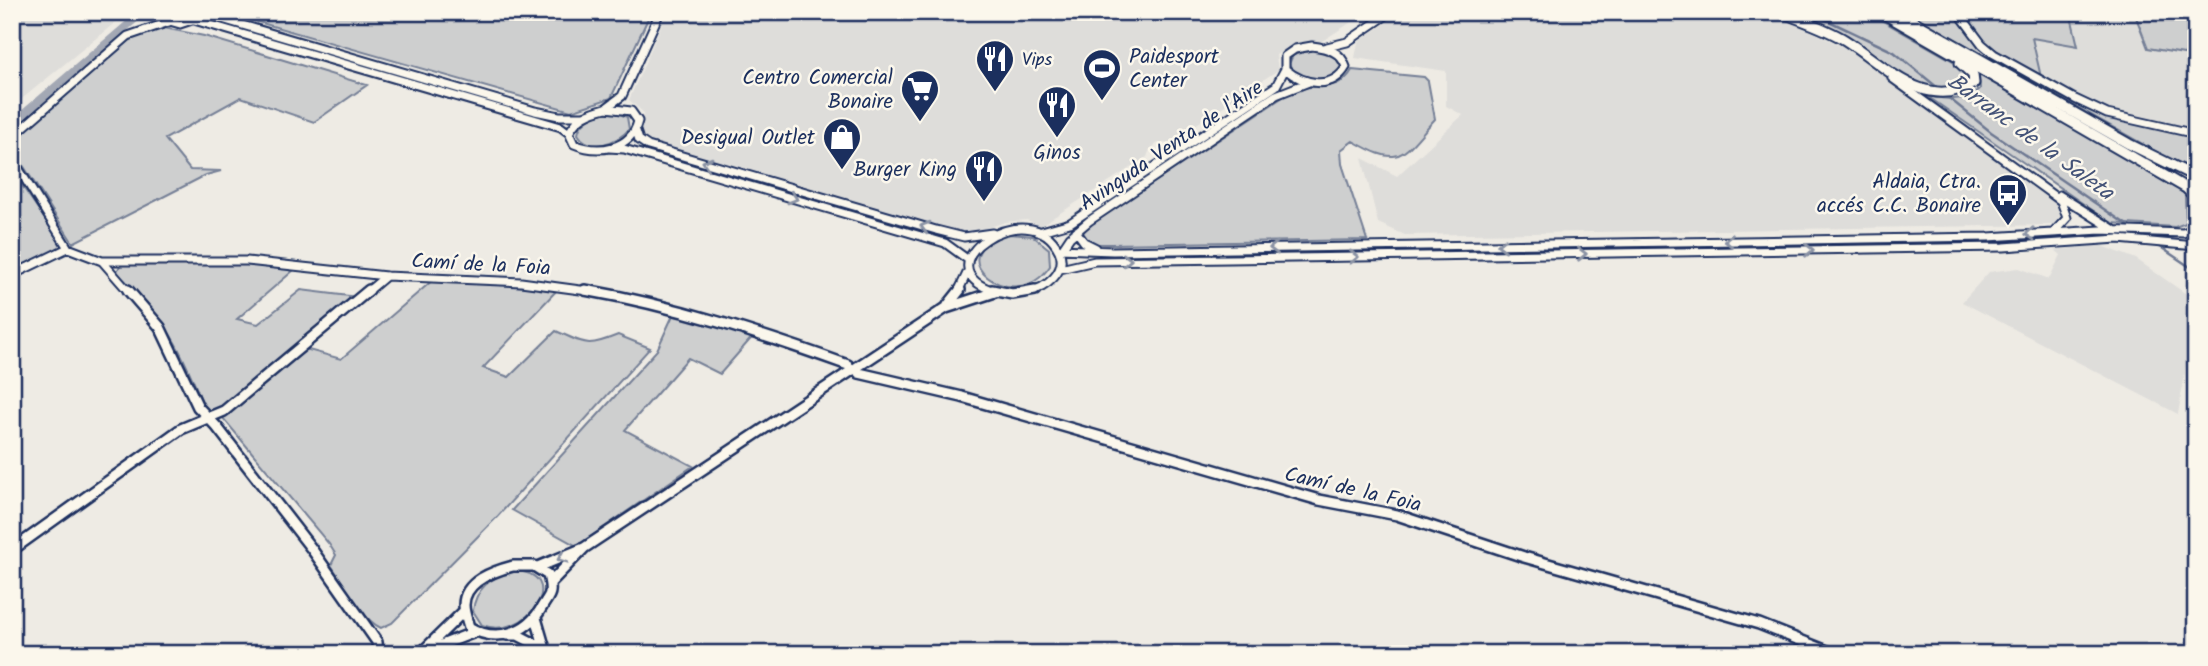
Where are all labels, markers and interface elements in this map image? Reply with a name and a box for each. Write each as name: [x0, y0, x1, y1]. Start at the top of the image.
restaurant icon: Vips: [974, 38, 1016, 93]
place label: Paidesport Center: [1129, 41, 1220, 98]
place label: Vips: [1022, 46, 1052, 75]
sports icon: Paidesport Center: [1081, 47, 1123, 102]
place label: Centro Comercial Bonaire: [742, 62, 894, 119]
water label: Barranc de la Saleta: [1939, 65, 2123, 212]
supermarket icon: Centro Comercial Bonaire: [899, 68, 941, 123]
street label: Avinguda Venta de l'Aire: [1073, 72, 1271, 220]
restaurant icon: Ginos: [1036, 84, 1078, 139]
shop icon: Desigual Outlet: [821, 116, 863, 171]
place label: Desigual Outlet: [681, 122, 816, 155]
place label: Ginos: [1033, 137, 1081, 170]
restaurant icon: Burger King: [963, 148, 1005, 203]
place label: Burger King: [853, 154, 957, 187]
one-way arrow: [701, 156, 713, 171]
place label: Aldaia, Ctra. accés C.C. Bonaire: [1817, 166, 1982, 223]
bus stop icon: Aldaia, Ctra. accés C.C. Bonaire: [1987, 172, 2029, 227]
one-way arrow: [787, 190, 799, 205]
one-way arrow: [920, 220, 932, 235]
one-way arrow: [2025, 227, 2036, 242]
one-way arrow: [1724, 233, 1734, 249]
one-way arrow: [1496, 237, 1507, 253]
one-way arrow: [1269, 241, 1280, 256]
one-way arrow: [1804, 243, 1815, 258]
street label: Camí de la Foia: [410, 245, 552, 286]
one-way arrow: [1577, 246, 1588, 262]
one-way arrow: [1350, 249, 1360, 265]
one-way arrow: [1122, 253, 1133, 268]
street label: Camí de la Foia: [1281, 459, 1424, 522]
one-way arrow: [556, 550, 569, 564]

